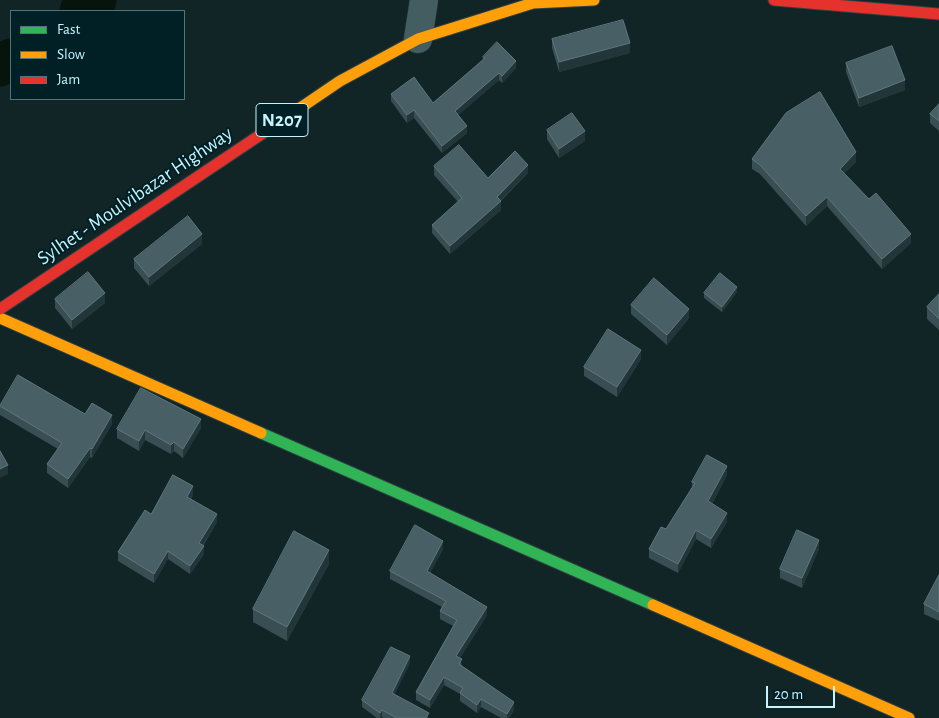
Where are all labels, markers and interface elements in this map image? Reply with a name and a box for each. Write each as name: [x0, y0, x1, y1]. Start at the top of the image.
legend: [10, 10, 185, 100]
text: Fast: [57, 22, 80, 37]
text: Slow: [57, 47, 85, 62]
text: Jam: [57, 72, 80, 87]
road number: N207: [256, 104, 308, 136]
street label: Sylhet - Moulvibazar Highway: [33, 122, 237, 270]
scale bar: [769, 676, 838, 708]
text: 20 m: [774, 687, 803, 702]

